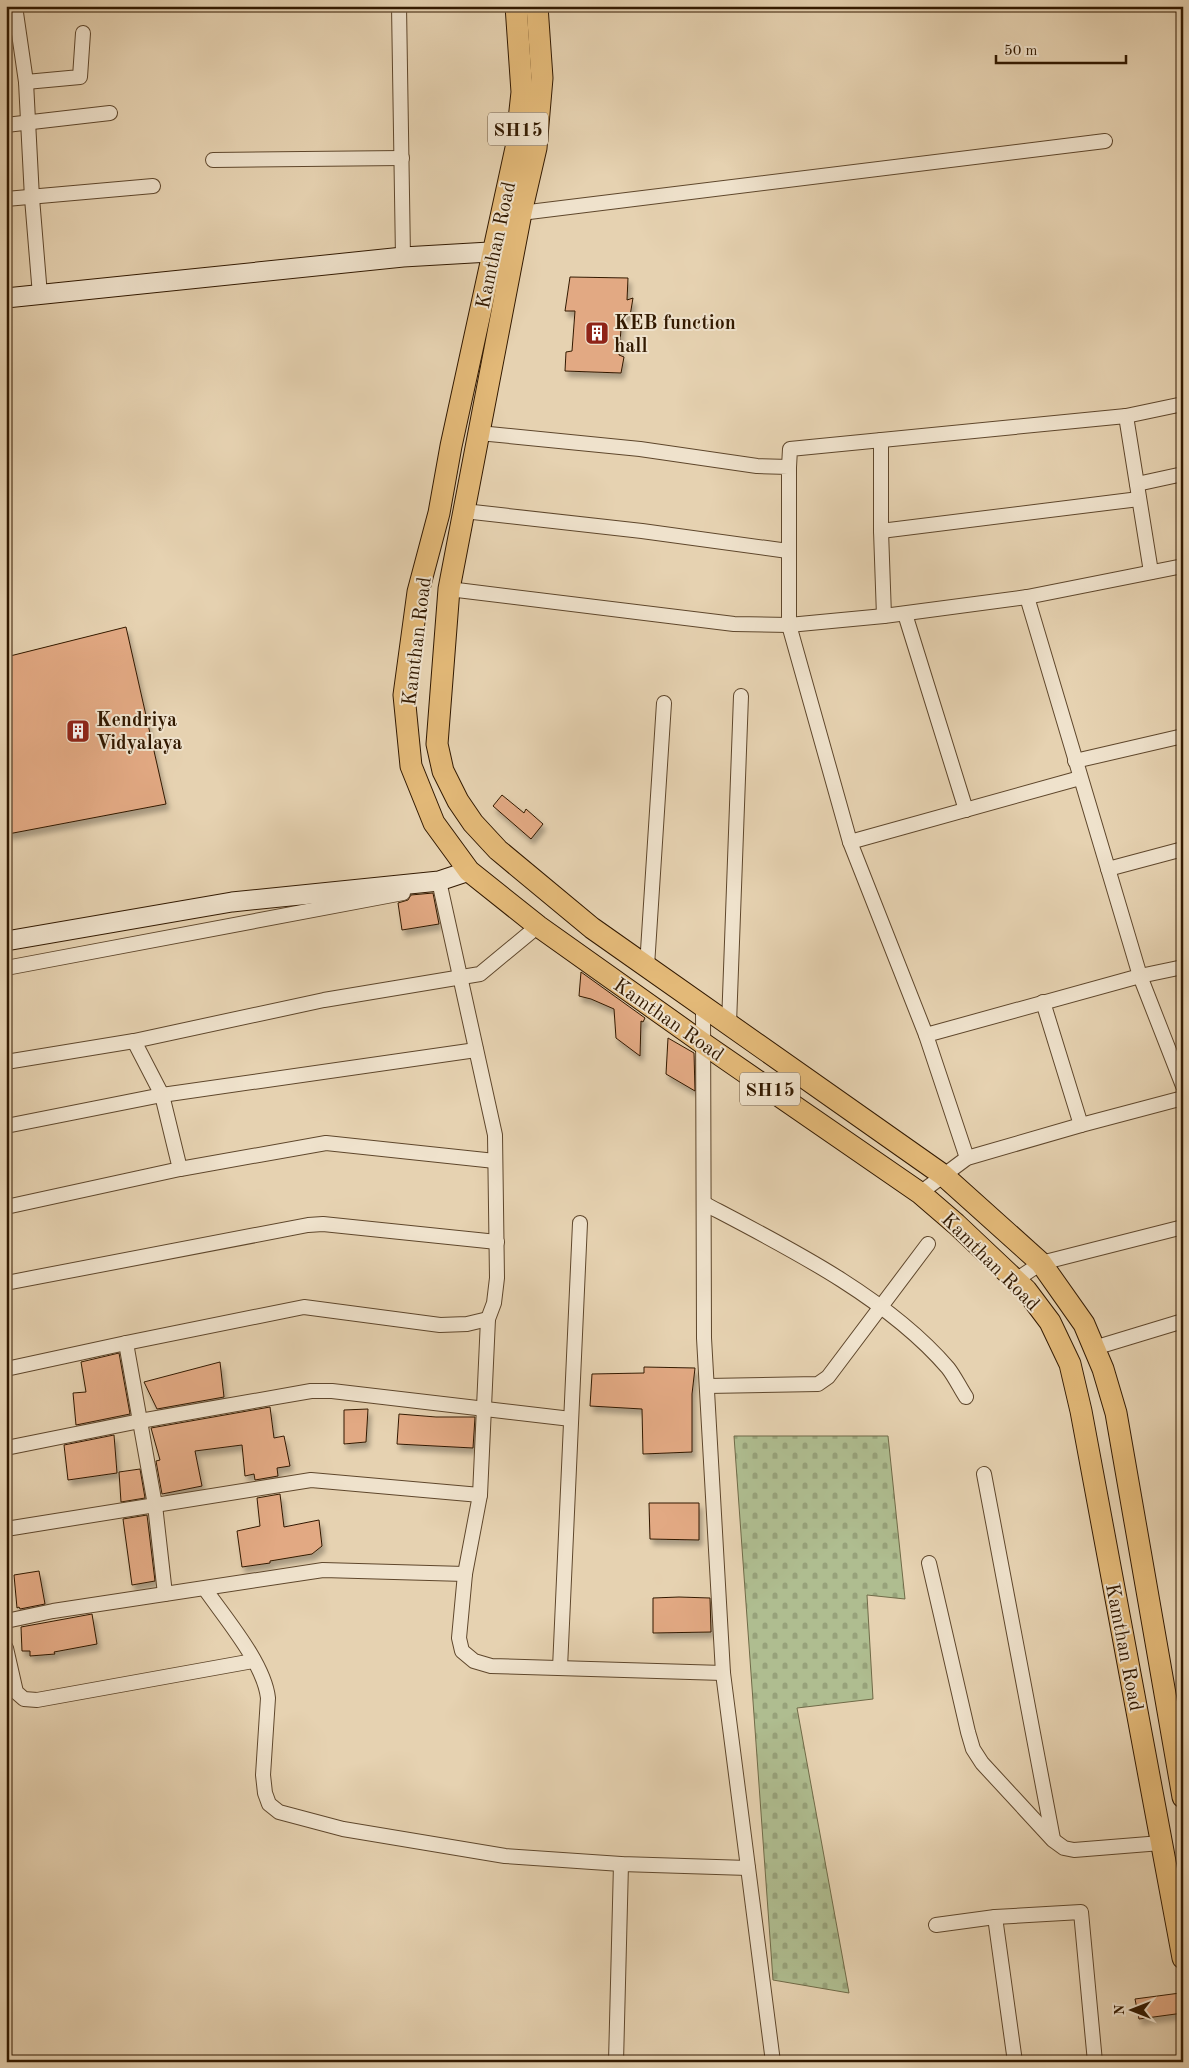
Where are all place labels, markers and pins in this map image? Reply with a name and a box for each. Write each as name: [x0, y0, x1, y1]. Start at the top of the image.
place label: KEB function hall: [614, 314, 736, 357]
building icon: KEB function hall: [584, 320, 610, 346]
place label: Kendriya Vidyalaya: [96, 711, 182, 754]
building icon: Kendriya Vidyalaya: [65, 718, 91, 744]

